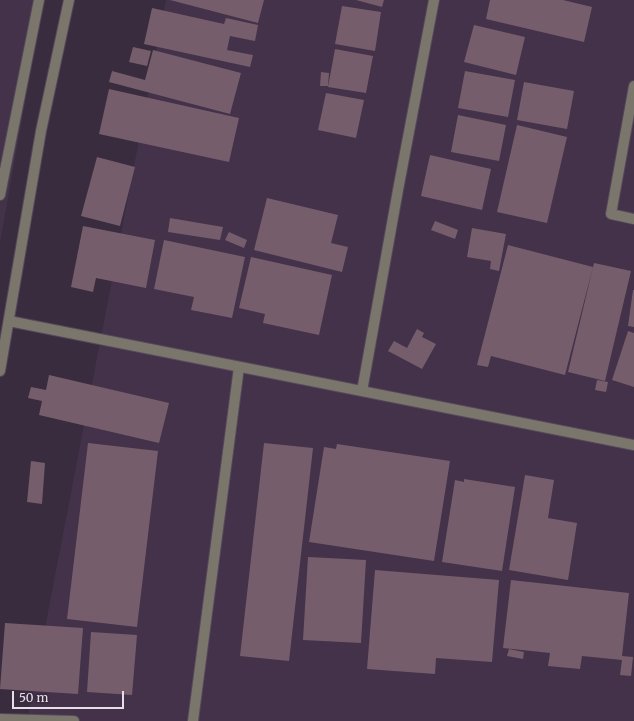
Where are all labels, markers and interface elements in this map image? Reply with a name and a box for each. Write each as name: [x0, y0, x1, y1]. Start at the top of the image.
scale bar: [14, 683, 126, 709]
text: 50 m: [19, 690, 48, 705]

